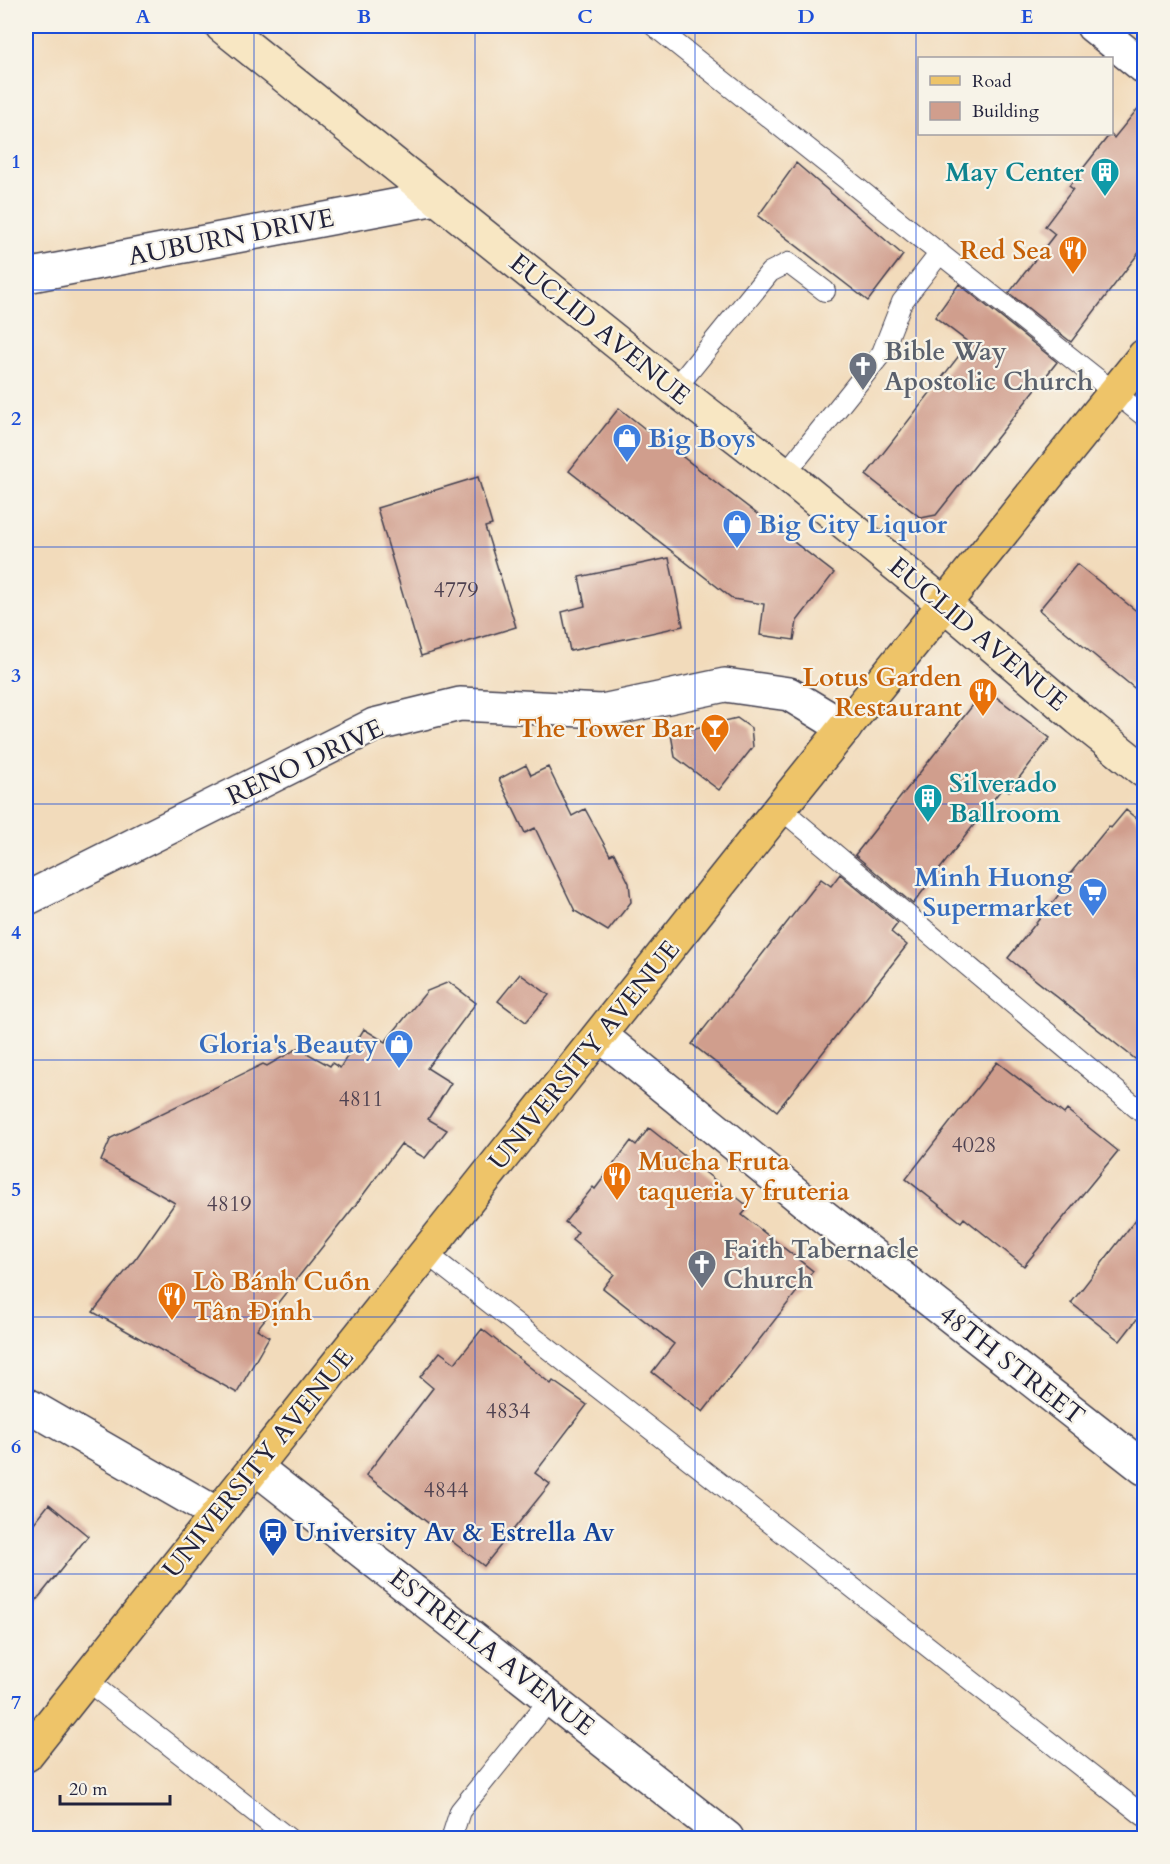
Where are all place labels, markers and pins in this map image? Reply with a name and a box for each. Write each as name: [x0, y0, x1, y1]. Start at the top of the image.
place label: May Center: [945, 155, 1085, 190]
building icon: May Center: [1089, 156, 1121, 198]
place label: Red Sea: [960, 233, 1052, 268]
restaurant icon: Red Sea: [1057, 234, 1089, 276]
place label: Bible Way Apostolic Church: [884, 334, 1093, 399]
church icon: Bible Way Apostolic Church: [847, 350, 879, 392]
place label: Big Boys: [648, 421, 756, 456]
shop icon: Big Boys: [611, 422, 643, 464]
place label: Big City Liquor: [758, 507, 948, 542]
shop icon: Big City Liquor: [721, 508, 753, 550]
place label: Lotus Garden Restaurant: [803, 660, 962, 725]
restaurant icon: Lotus Garden Restaurant: [967, 676, 999, 718]
place label: The Tower Bar: [518, 711, 695, 746]
bar icon: The Tower Bar: [699, 712, 731, 754]
place label: Silverado Ballroom: [949, 766, 1060, 831]
building icon: Silverado Ballroom: [912, 782, 944, 824]
place label: Minh Huong Supermarket: [914, 860, 1072, 925]
supermarket icon: Minh Huong Supermarket: [1077, 876, 1109, 918]
place label: Gloria's Beauty: [199, 1027, 378, 1062]
shop icon: Gloria's Beauty: [383, 1028, 415, 1070]
place label: Mucha Fruta taqueria y fruteria: [638, 1144, 850, 1209]
restaurant icon: Mucha Fruta taqueria y fruteria: [601, 1160, 633, 1202]
place label: Faith Tabernacle Church: [723, 1232, 919, 1297]
church icon: Faith Tabernacle Church: [686, 1248, 718, 1290]
place label: Lò Bánh Cuốn Tân Định: [193, 1264, 371, 1329]
restaurant icon: Lò Bánh Cuốn Tân Định: [156, 1280, 188, 1322]
place label: University Av & Estrella Av: [294, 1515, 615, 1550]
bus stop icon: University Av & Estrella Av: [257, 1516, 289, 1558]

